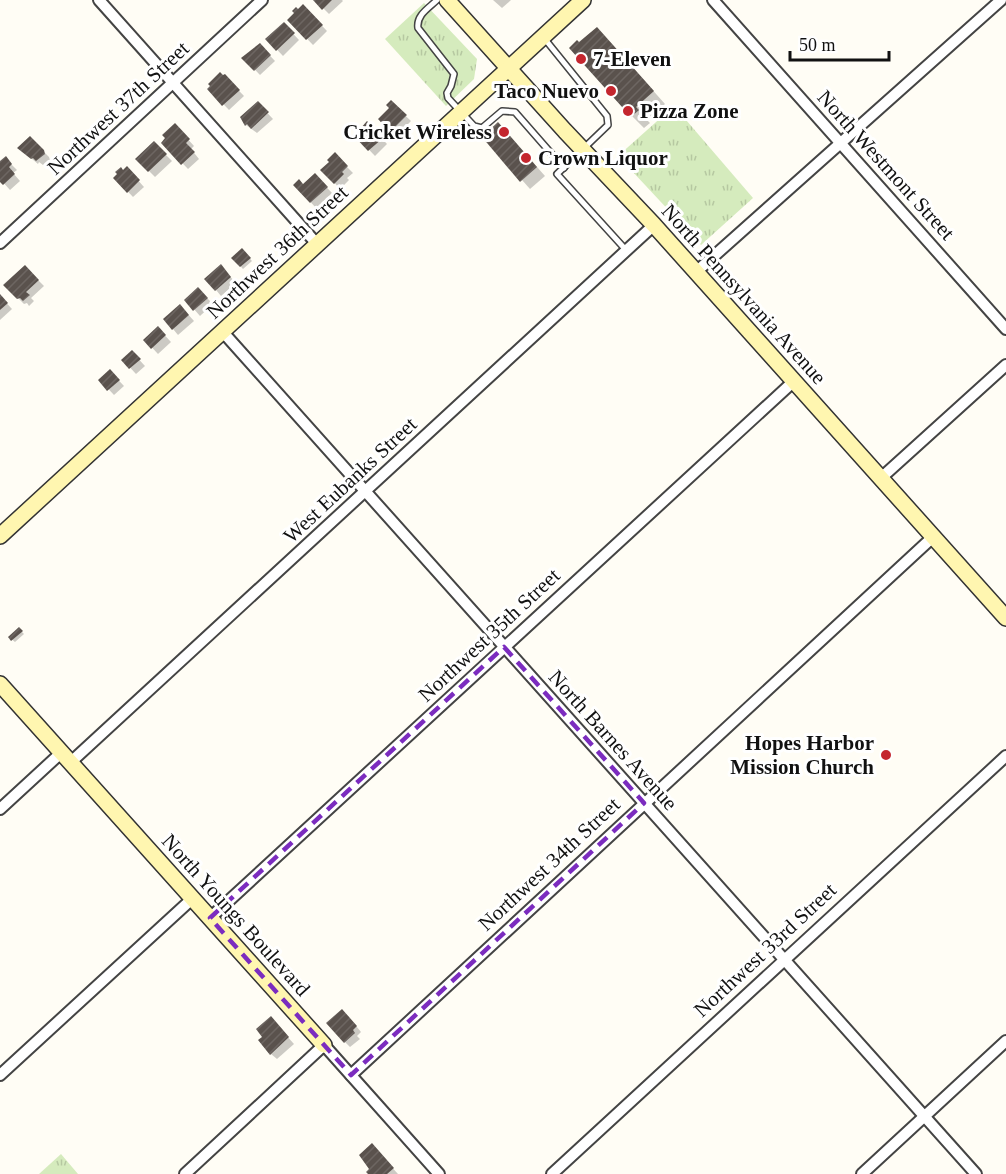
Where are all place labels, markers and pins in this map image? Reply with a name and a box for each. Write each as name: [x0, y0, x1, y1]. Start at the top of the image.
place label: 7-Eleven: [593, 47, 671, 71]
marker: 7-Eleven: [574, 52, 588, 66]
place label: Taco Nuevo: [494, 79, 599, 103]
marker: Taco Nuevo: [604, 84, 618, 98]
place label: Pizza Zone: [640, 99, 739, 123]
marker: Pizza Zone: [621, 104, 635, 118]
place label: Cricket Wireless: [343, 120, 492, 144]
marker: Cricket Wireless: [497, 125, 511, 139]
place label: Crown Liquor: [538, 146, 668, 170]
marker: Crown Liquor: [519, 151, 533, 165]
place label: Hopes Harbor Mission Church: [730, 731, 874, 779]
marker: Hopes Harbor Mission Church: [879, 748, 893, 762]

